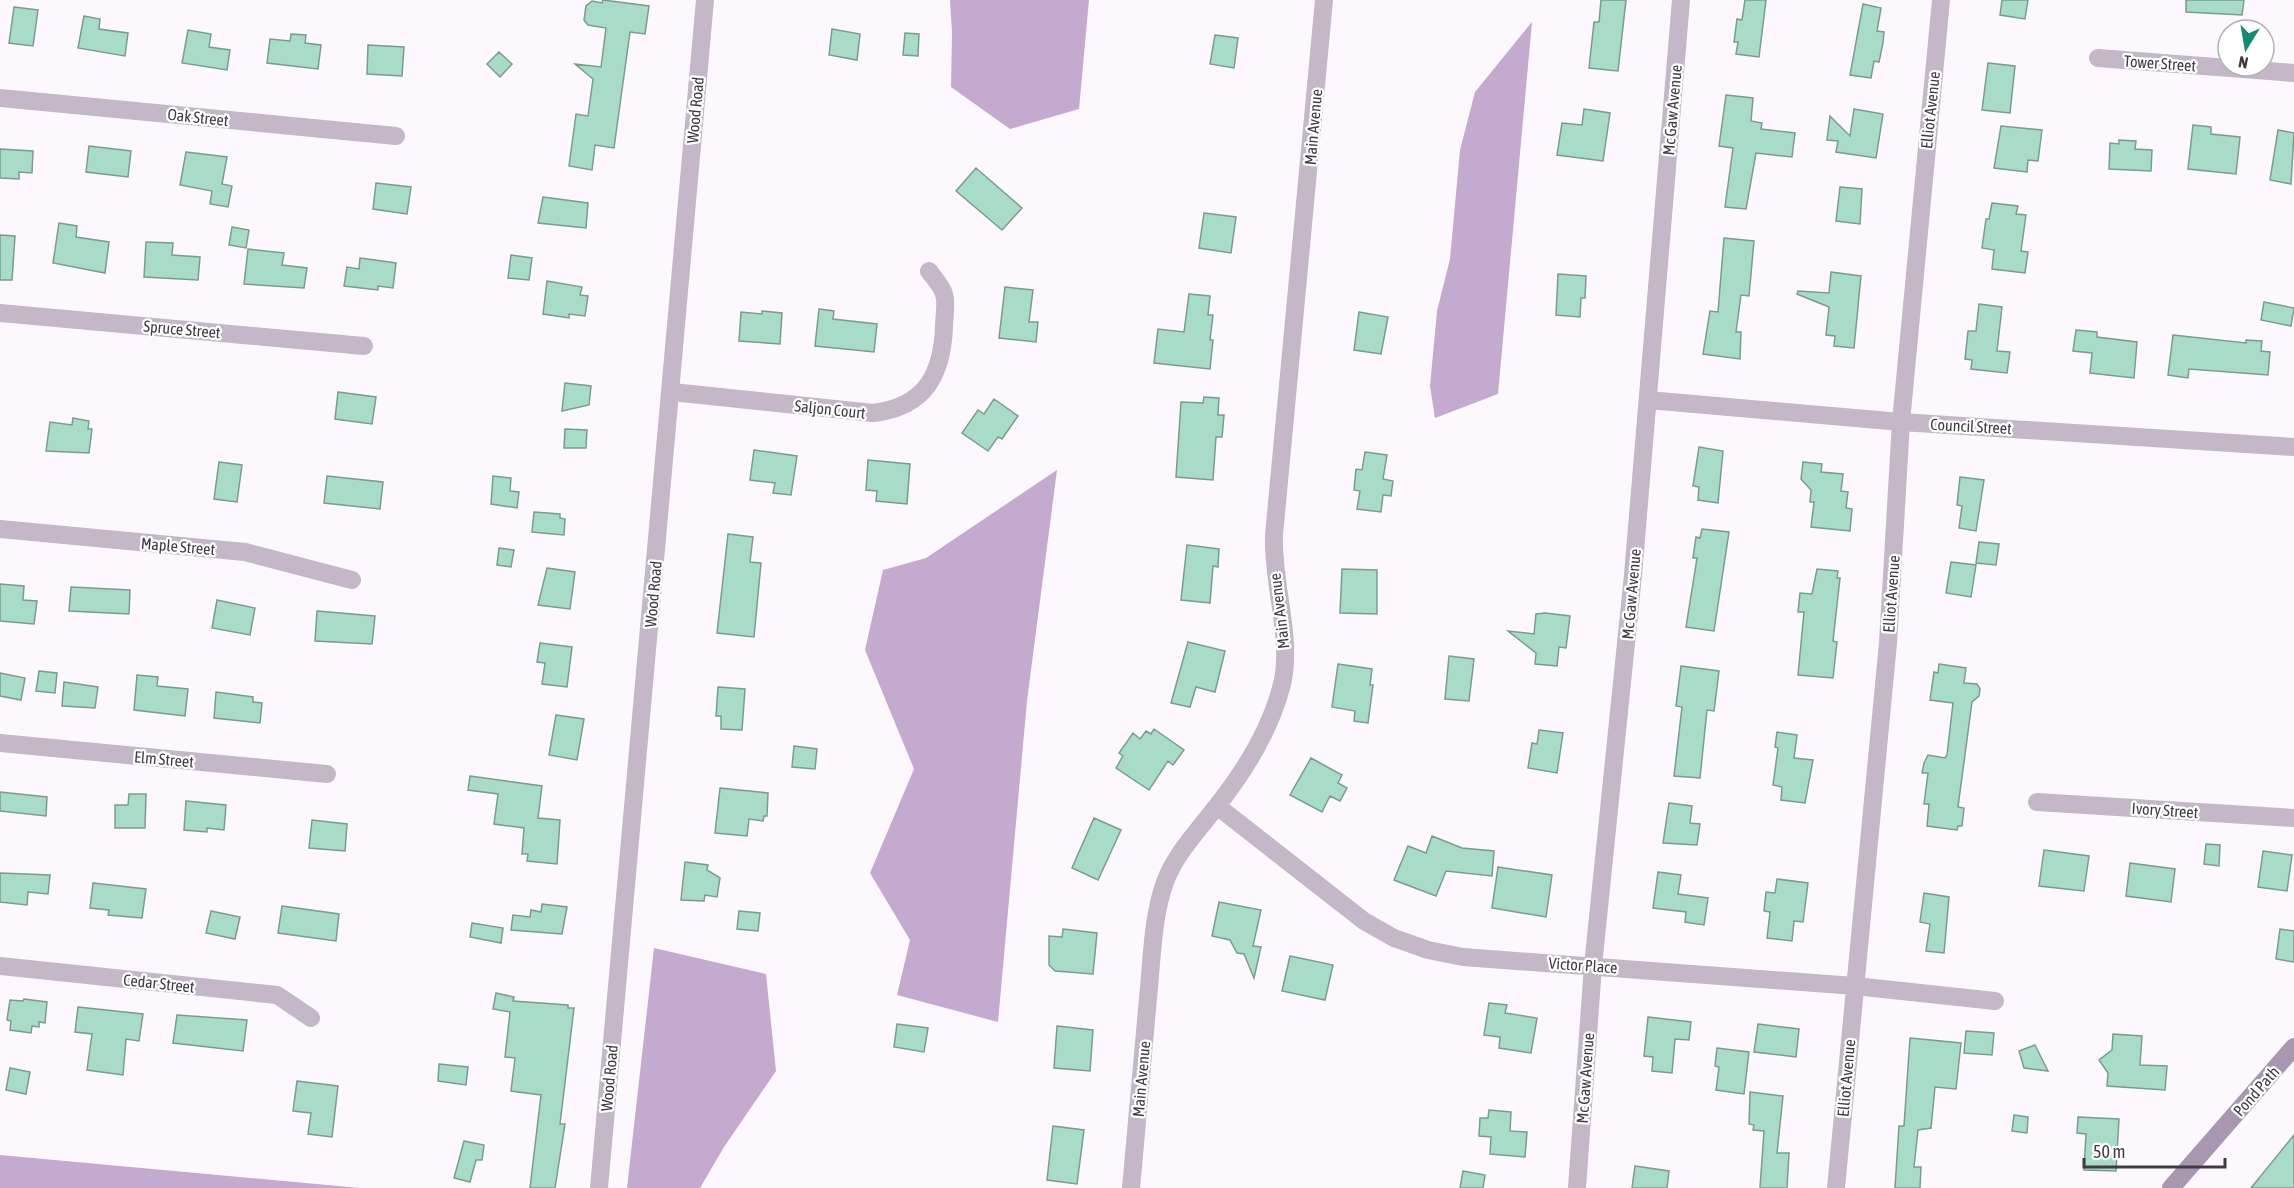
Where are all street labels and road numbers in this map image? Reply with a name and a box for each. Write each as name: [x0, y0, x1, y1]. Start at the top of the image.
street label: Tower Street: [2123, 52, 2197, 75]
street label: Mc Gaw Avenue: [1659, 64, 1685, 156]
street label: Elliot Avenue: [1917, 70, 1943, 150]
street label: Wood Road: [683, 76, 707, 144]
street label: Main Avenue: [1301, 88, 1325, 166]
street label: Oak Street: [167, 105, 230, 129]
street label: Spruce Street: [143, 317, 222, 342]
street label: Saljon Court: [794, 396, 867, 423]
street label: Council Street: [1930, 415, 2012, 437]
street label: Maple Street: [140, 534, 216, 559]
street label: Mc Gaw Avenue: [1618, 548, 1644, 640]
street label: Elliot Avenue: [1879, 555, 1903, 633]
street label: Wood Road: [641, 560, 665, 628]
street label: Main Avenue: [1265, 572, 1293, 650]
street label: Elm Street: [133, 747, 195, 771]
street label: Ivory Street: [2131, 799, 2199, 822]
street label: Victor Place: [1548, 954, 1618, 976]
street label: Cedar Street: [123, 970, 196, 996]
street label: Mc Gaw Avenue: [1573, 1032, 1597, 1124]
street label: Elliot Avenue: [1834, 1039, 1858, 1117]
street label: Main Avenue: [1129, 1040, 1153, 1118]
street label: Wood Road: [597, 1044, 621, 1112]
street label: Pond Path: [2230, 1062, 2282, 1120]

